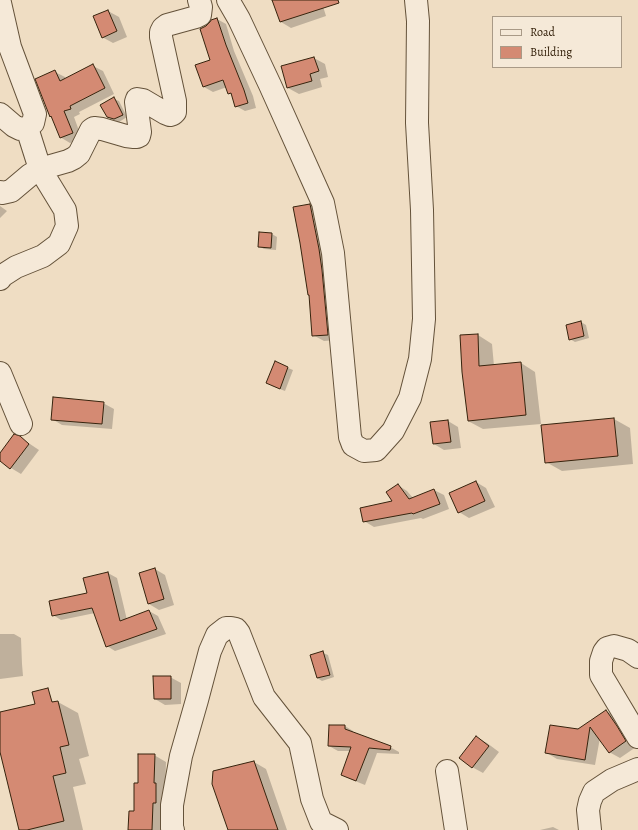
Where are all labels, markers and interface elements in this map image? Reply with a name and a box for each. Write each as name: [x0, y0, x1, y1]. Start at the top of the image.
legend: [492, 16, 622, 68]
text: Road: [530, 24, 555, 40]
text: Building: [530, 44, 572, 60]

